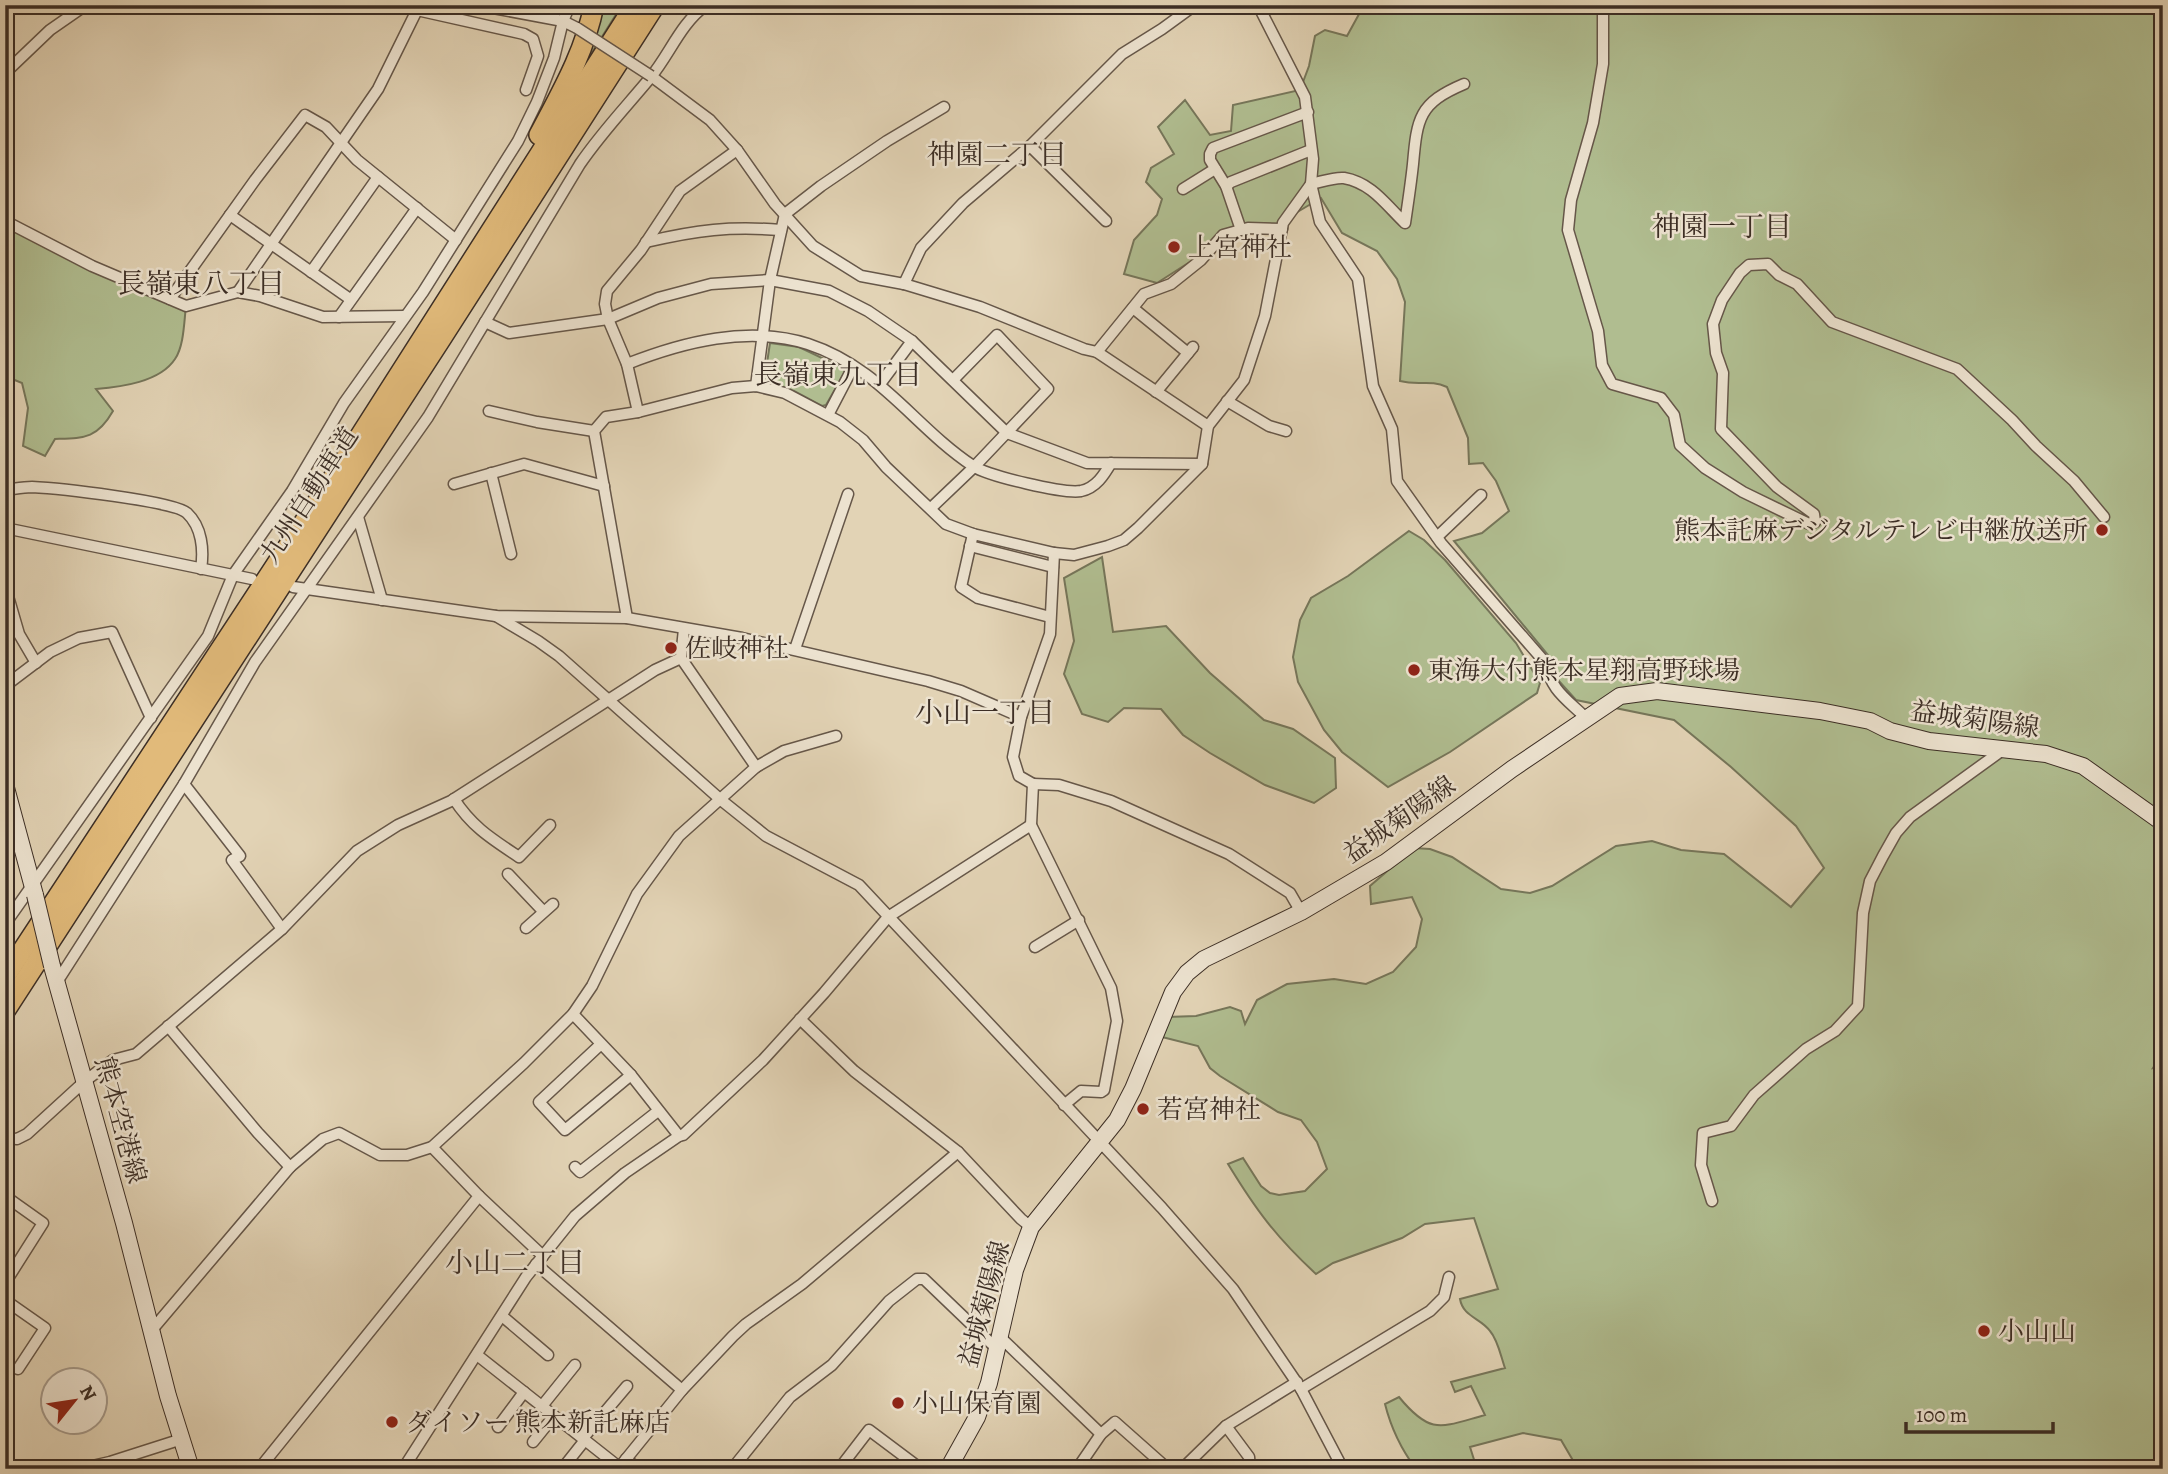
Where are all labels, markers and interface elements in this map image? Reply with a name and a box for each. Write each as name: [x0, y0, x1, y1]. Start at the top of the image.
district label: 神園二丁目: [927, 136, 1067, 174]
district label: 神園一丁目: [1652, 208, 1792, 246]
place label: 上宮神社: [1188, 230, 1292, 265]
marker: 上宮神社: [1166, 239, 1182, 255]
district label: 長嶺東八丁目: [117, 265, 285, 303]
district label: 長嶺東九丁目: [754, 356, 922, 394]
street label: 九州自動車道: [252, 420, 367, 570]
place label: 熊本託麻デジタルテレビ中継放送所: [1674, 513, 2088, 548]
marker: 熊本託麻デジタルテレビ中継放送所: [2094, 522, 2110, 538]
place label: 佐岐神社: [685, 631, 789, 666]
marker: 佐岐神社: [663, 640, 679, 656]
place label: 東海大付熊本星翔高野球場: [1428, 653, 1740, 688]
marker: 東海大付熊本星翔高野球場: [1406, 662, 1422, 678]
street label: 益城菊陽線: [1908, 693, 2042, 746]
district label: 小山一丁目: [915, 694, 1055, 732]
street label: 益城菊陽線: [1336, 768, 1463, 871]
street label: 熊本空港線: [87, 1053, 154, 1187]
place label: 若宮神社: [1157, 1092, 1261, 1127]
marker: 若宮神社: [1135, 1101, 1151, 1117]
street label: 益城菊陽線: [951, 1237, 1018, 1371]
district label: 小山二丁目: [445, 1244, 585, 1282]
place label: 小山山: [1998, 1314, 2076, 1349]
marker: 小山山: [1976, 1323, 1992, 1339]
north arrow: [38, 1366, 108, 1436]
text: N: [73, 1381, 103, 1406]
place label: 小山保育園: [912, 1386, 1042, 1421]
scale bar: [1906, 1390, 2052, 1434]
marker: 小山保育園: [890, 1395, 906, 1411]
text: 100 m: [1916, 1401, 1967, 1429]
place label: ダイソー 熊本新託麻店: [406, 1405, 671, 1440]
marker: ダイソー 熊本新託麻店: [384, 1414, 400, 1430]

